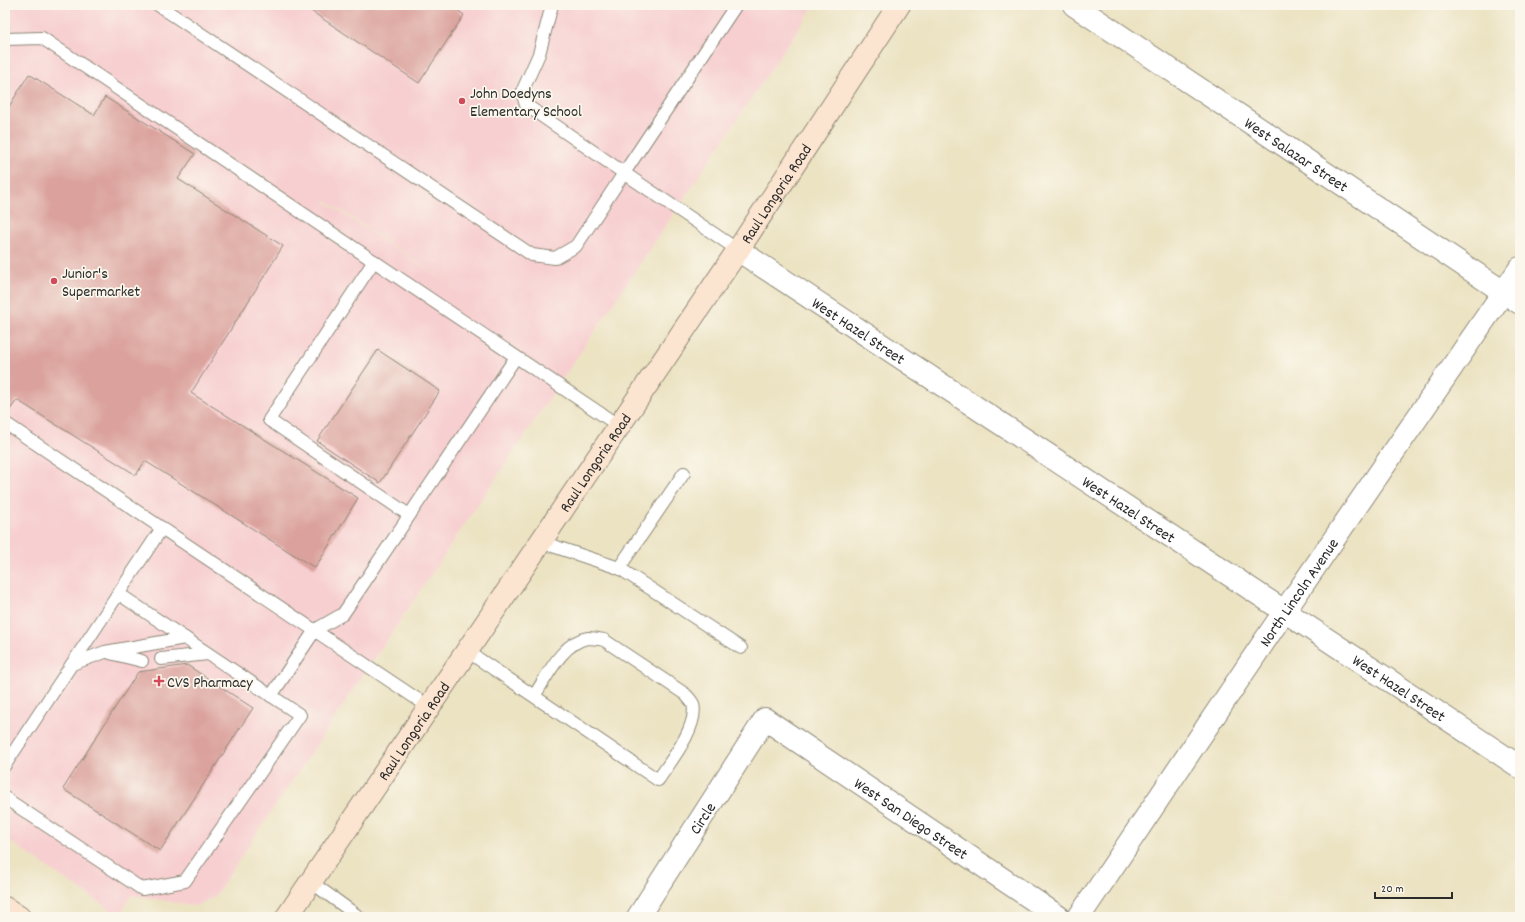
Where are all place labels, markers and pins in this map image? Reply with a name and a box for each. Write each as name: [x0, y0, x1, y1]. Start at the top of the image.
place label: John Doedyns Elementary School: [470, 83, 582, 124]
marker: John Doedyns Elementary School: [457, 96, 467, 106]
place label: Junior's Supermarket: [62, 263, 140, 304]
marker: Junior's Supermarket: [49, 276, 59, 286]
place label: CVS Pharmacy: [167, 672, 253, 695]
marker: CVS Pharmacy: [154, 676, 164, 686]

